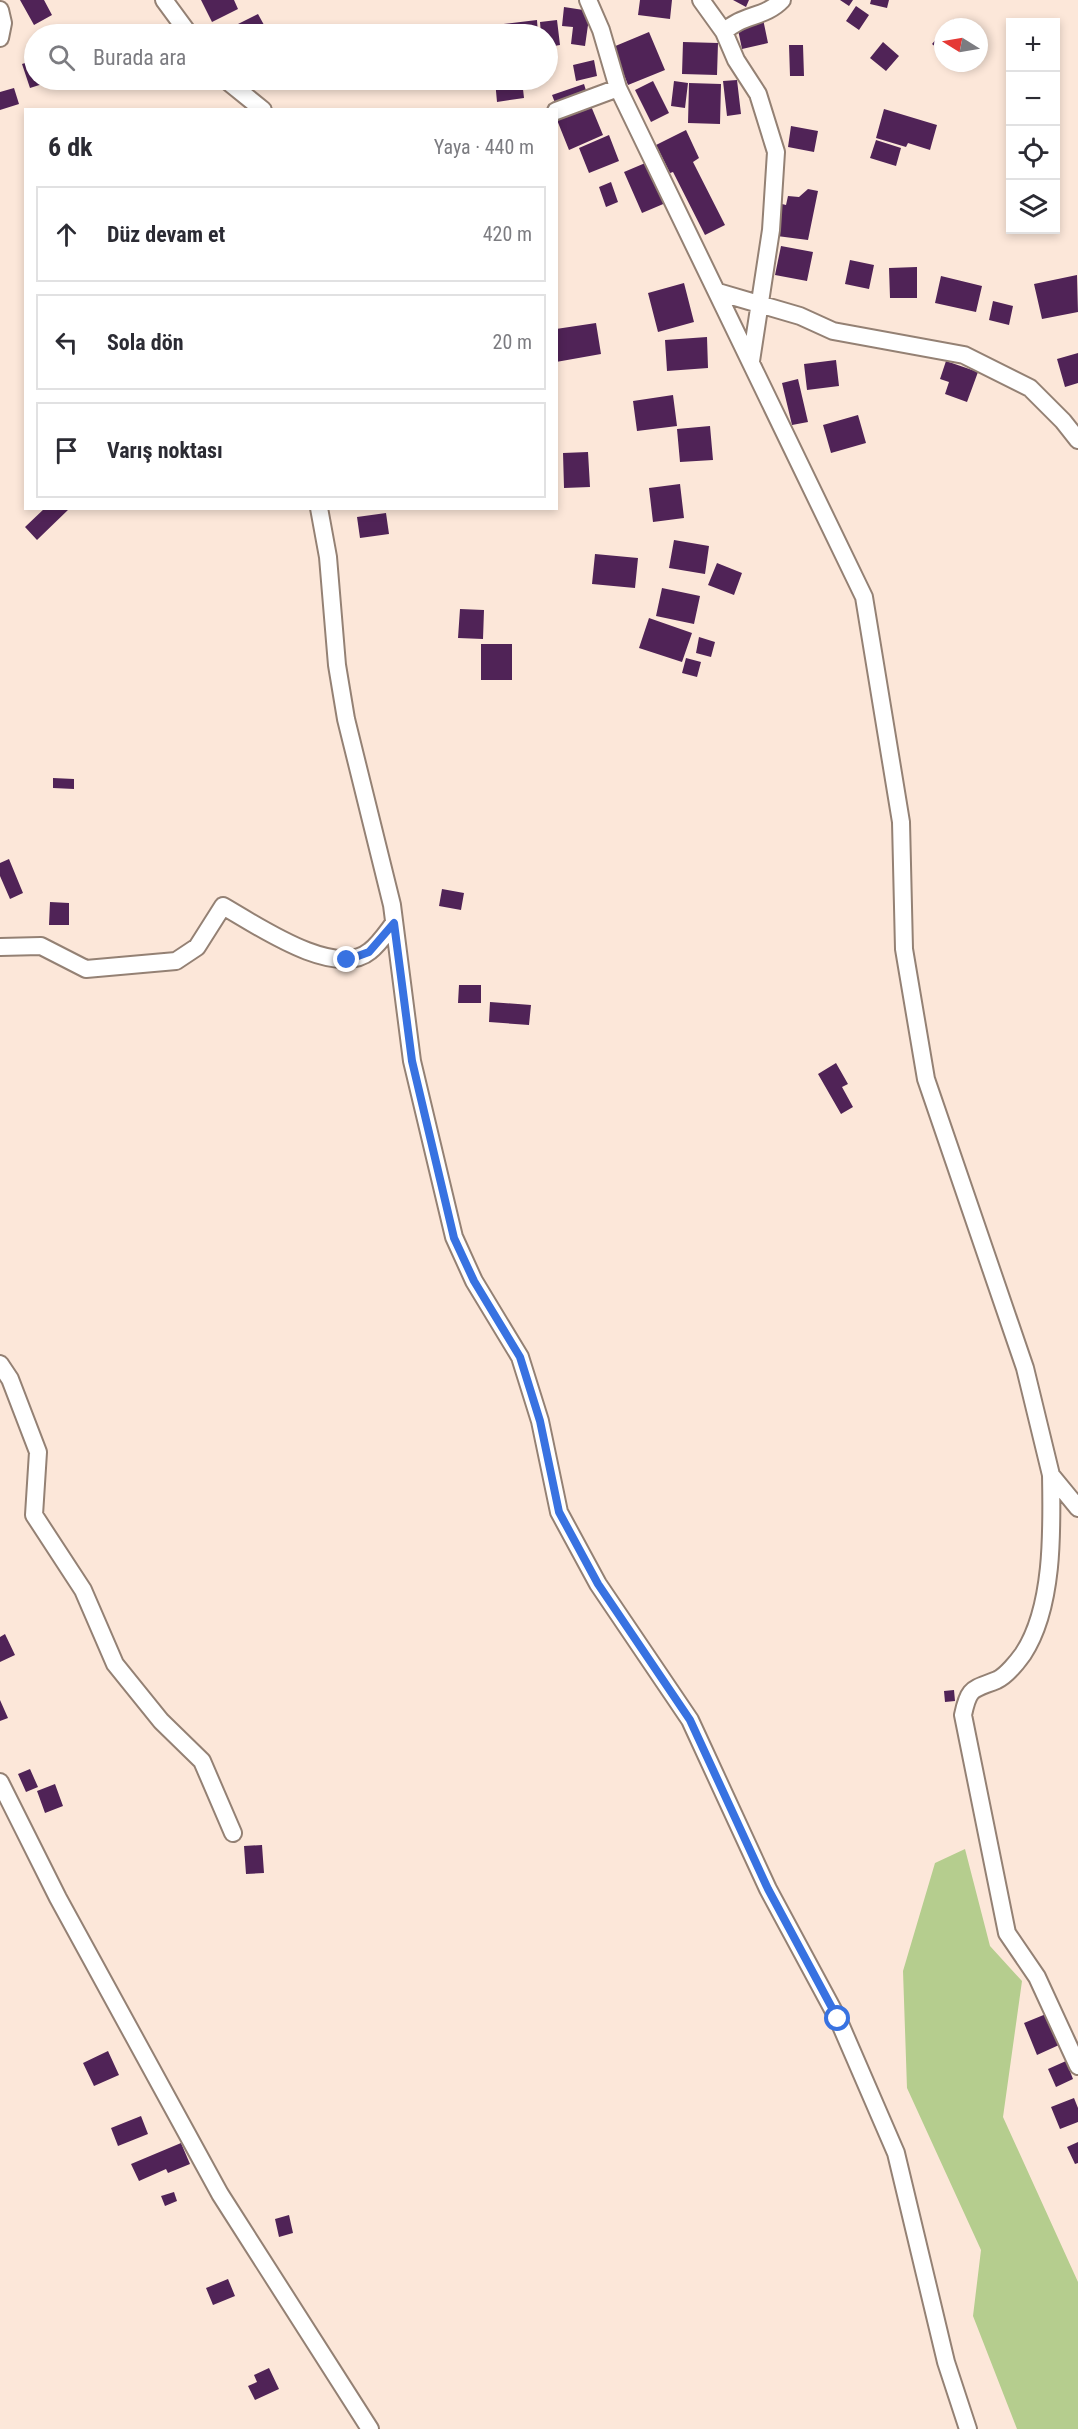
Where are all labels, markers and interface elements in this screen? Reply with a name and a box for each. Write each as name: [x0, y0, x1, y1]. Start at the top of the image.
north arrow: [934, 18, 988, 72]
map controls: [1006, 18, 1060, 234]
button: +: [1006, 18, 1060, 72]
search box: [24, 24, 558, 90]
icon: search: [45, 41, 78, 74]
text: Burada ara: [93, 45, 186, 70]
button: −: [1006, 72, 1060, 126]
button: locate: [1006, 126, 1060, 180]
text: 6 dk: [48, 132, 92, 162]
text: Yaya · 440 m: [434, 135, 534, 159]
button: layers: [1006, 180, 1060, 234]
icon: ahead: [50, 218, 83, 251]
text: Düz devam et: [107, 222, 225, 247]
text: 420 m: [483, 222, 532, 246]
icon: left: [50, 326, 83, 359]
text: Sola dön: [107, 330, 183, 355]
text: 20 m: [493, 330, 532, 354]
icon: arrive: [50, 434, 83, 467]
text: Varış noktası: [107, 438, 223, 463]
route end: [333, 946, 359, 972]
route start: [824, 2005, 850, 2031]

